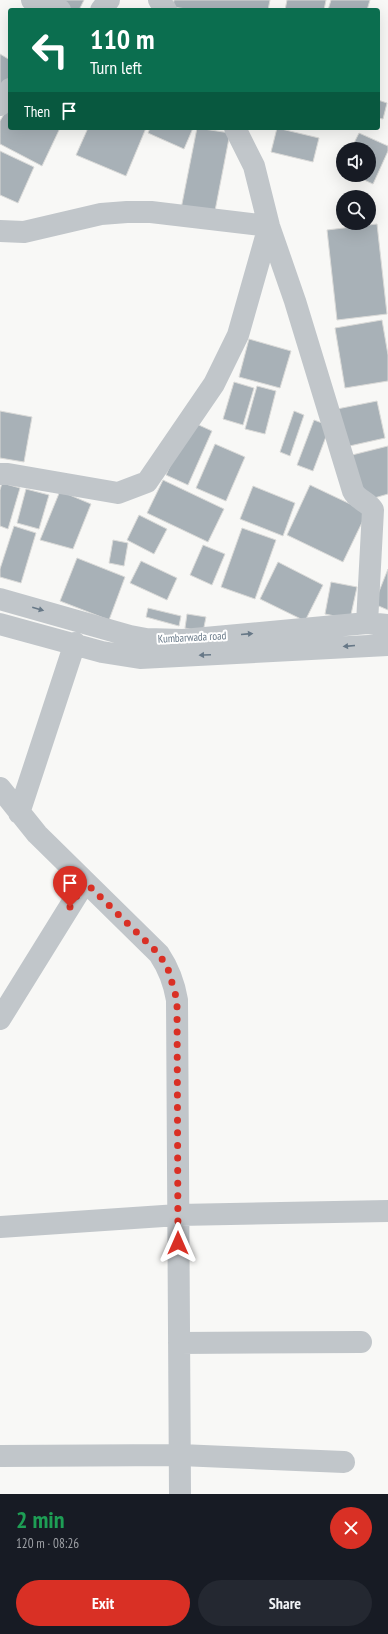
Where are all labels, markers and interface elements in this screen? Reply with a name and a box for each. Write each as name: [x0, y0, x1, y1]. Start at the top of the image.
text: 110 m: [90, 20, 154, 57]
icon: left: [24, 24, 76, 76]
text: Turn left: [90, 56, 142, 79]
icon: arrive: [58, 100, 80, 122]
text: Then: [24, 102, 50, 121]
map controls: [336, 142, 376, 230]
button: sound: [336, 142, 376, 182]
button: search: [336, 190, 376, 230]
one-way arrow: [32, 606, 44, 612]
street label: Kumbarwada road: [157, 628, 227, 646]
one-way arrow: [241, 631, 253, 637]
one-way arrow: [343, 643, 355, 650]
one-way arrow: [199, 651, 211, 658]
pin: [53, 866, 87, 907]
icon: arrive: [59, 872, 81, 894]
position arrow: [157, 1222, 199, 1264]
text: 2 min: [16, 1504, 64, 1535]
button: close: [330, 1507, 372, 1549]
text: 120 m · 08:26: [16, 1535, 79, 1552]
button: Exit: [16, 1580, 190, 1626]
button: Share: [198, 1580, 372, 1626]

